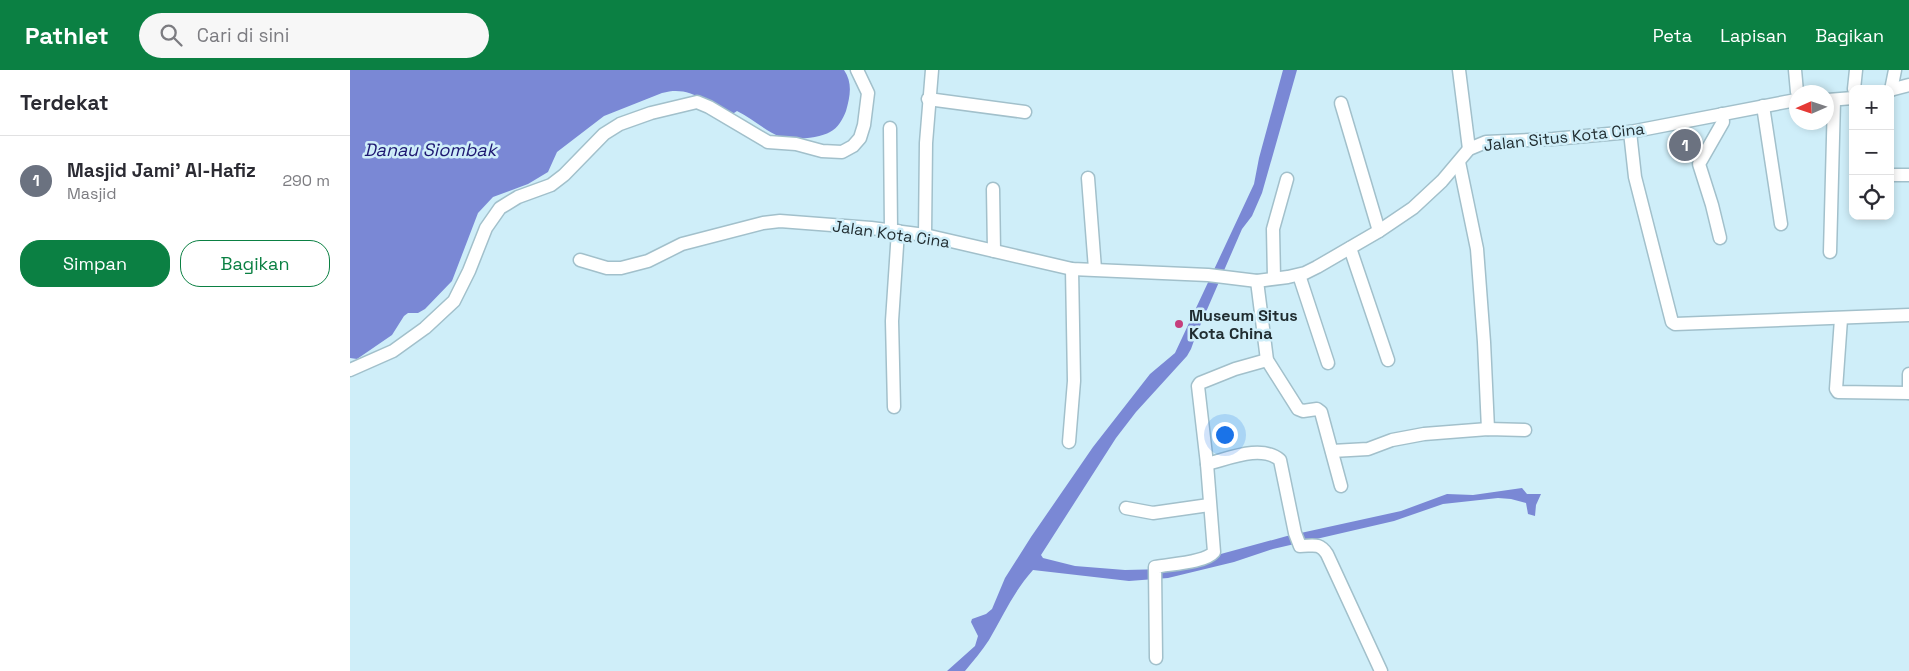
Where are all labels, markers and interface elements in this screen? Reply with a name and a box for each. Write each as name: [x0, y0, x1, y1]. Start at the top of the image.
search box: [139, 13, 489, 58]
text: Pathlet: [25, 20, 109, 51]
icon: search: [157, 21, 185, 49]
text: Cari di sini: [197, 23, 289, 48]
text: Peta: [1653, 24, 1692, 47]
text: Lapisan: [1720, 24, 1787, 47]
text: Bagikan: [1815, 24, 1884, 47]
north arrow: [1789, 85, 1834, 130]
map controls: [1849, 85, 1894, 220]
button: +: [1849, 85, 1894, 130]
text: Terdekat: [20, 89, 109, 116]
street label: Jalan Situs Kota Cina: [1483, 118, 1645, 156]
pin: 1: [1669, 126, 1701, 164]
button: −: [1849, 130, 1894, 175]
water label: Danau Siombak: [364, 138, 499, 161]
text: Masjid Jami' Al-Hafiz: [67, 158, 256, 183]
text: 1: [32, 170, 40, 191]
text: 290 m: [282, 170, 330, 191]
button: locate: [1849, 175, 1894, 220]
text: Masjid: [67, 183, 117, 204]
street label: Jalan Kota Cina: [831, 215, 951, 253]
button: Simpan: [20, 240, 170, 287]
button: Bagikan: [180, 240, 330, 287]
place label: Museum Situs Kota China: [1189, 305, 1298, 344]
marker: Museum Situs Kota China: [1173, 318, 1185, 330]
your location: [1212, 422, 1238, 448]

